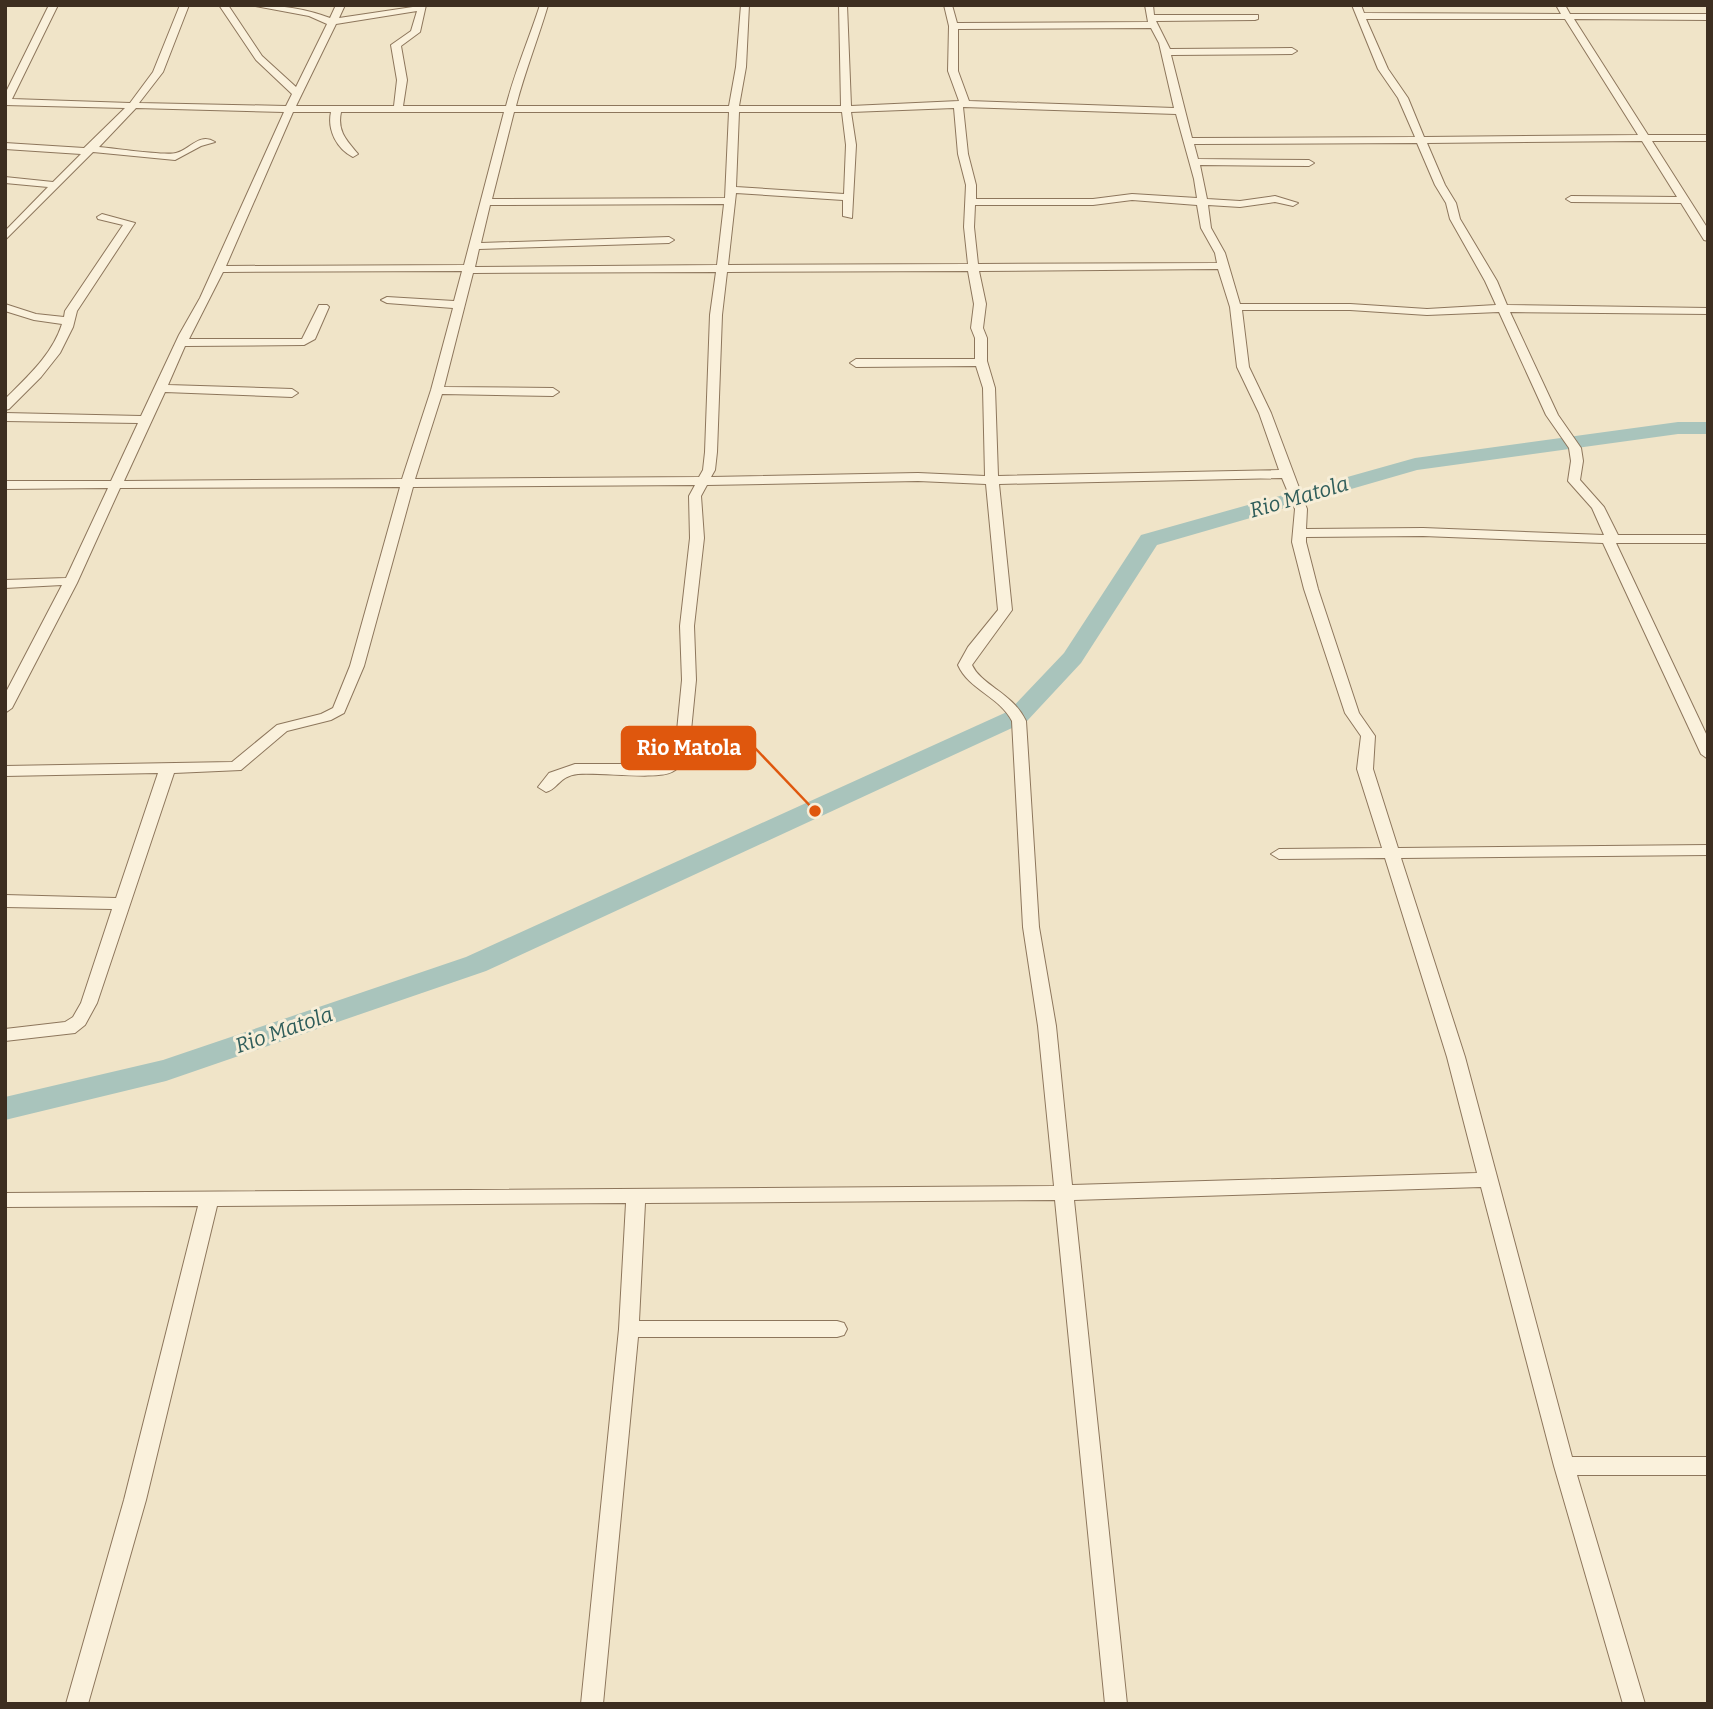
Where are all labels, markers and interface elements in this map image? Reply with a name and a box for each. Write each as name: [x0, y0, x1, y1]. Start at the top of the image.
water label: Rio Matola: [1247, 470, 1351, 524]
callout: Rio Matola: [622, 727, 755, 769]
text: Rio Matola: [637, 735, 741, 761]
water label: Rio Matola: [232, 1001, 336, 1059]

